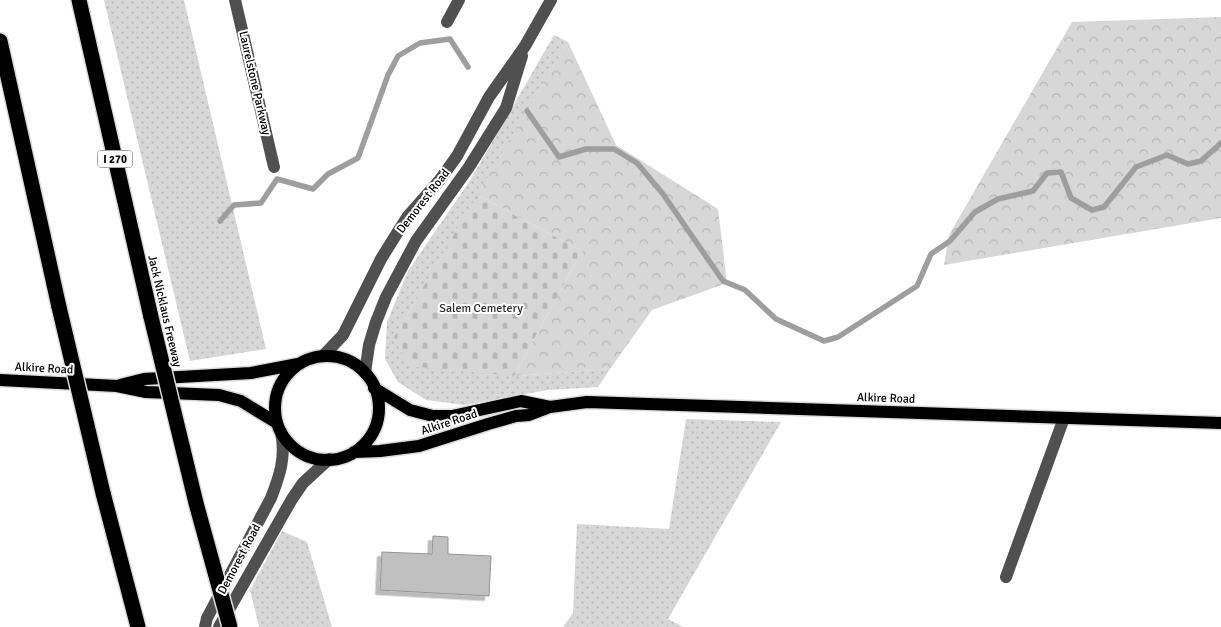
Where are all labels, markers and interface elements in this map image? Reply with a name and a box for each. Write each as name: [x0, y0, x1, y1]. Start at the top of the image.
street label: Laurelstone Parkway: [235, 30, 274, 137]
road number: I 270: [98, 150, 132, 168]
street label: Demorest Road: [394, 166, 453, 236]
street label: Jack Nicklaus Freeway: [144, 254, 185, 369]
park label: Salem Cemetery: [439, 301, 523, 316]
street label: Alkire Road: [14, 359, 74, 378]
street label: Alkire Road: [857, 390, 915, 407]
street label: Alkire Road: [419, 406, 479, 439]
street label: Demorest Road: [215, 521, 264, 597]

